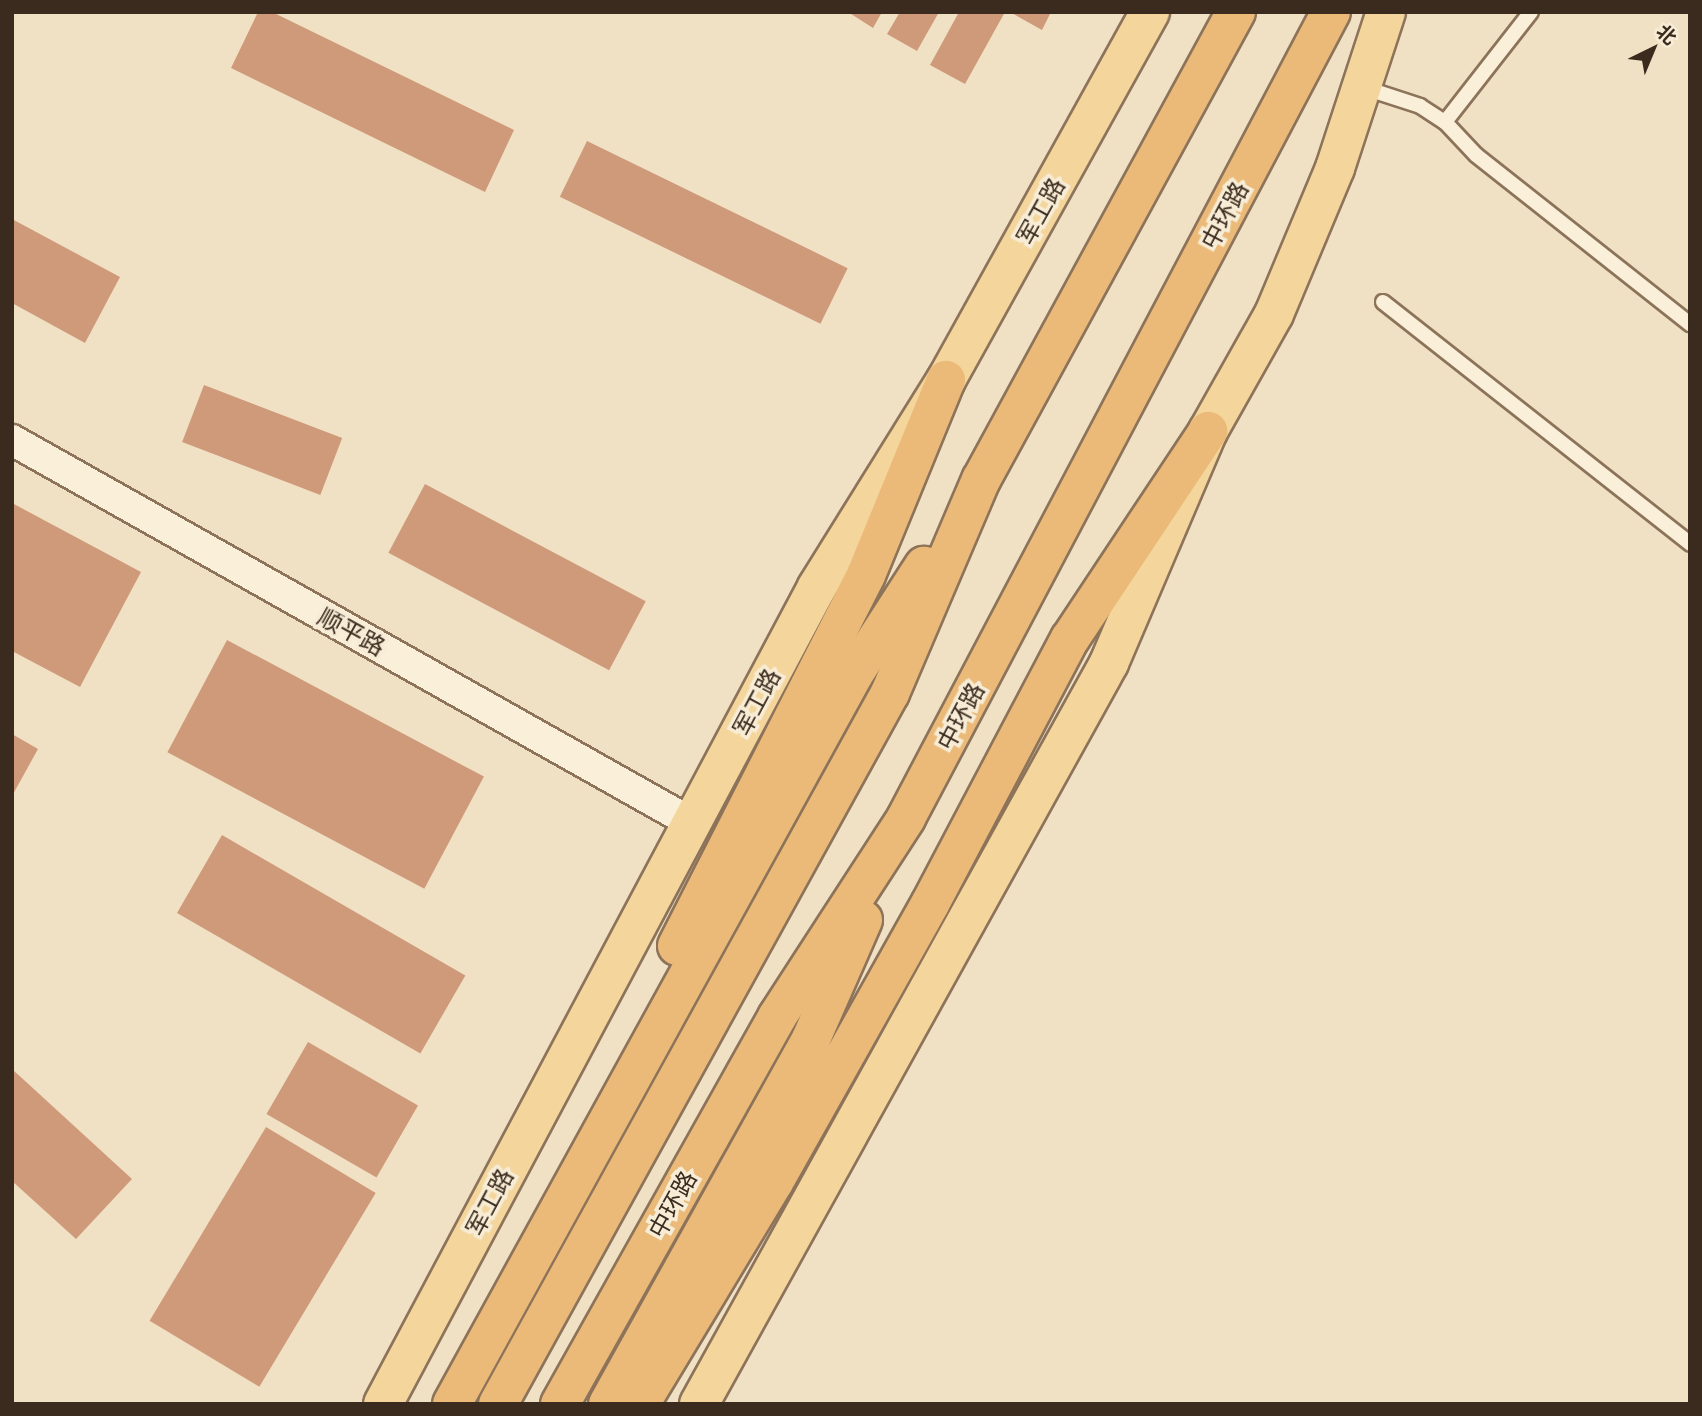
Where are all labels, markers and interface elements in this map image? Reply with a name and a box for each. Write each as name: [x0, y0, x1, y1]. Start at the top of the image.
north arrow: [1618, 14, 1688, 84]
text: 北: [1651, 18, 1683, 50]
street label: 军工路: [1010, 173, 1070, 249]
street label: 中环路: [1194, 176, 1254, 254]
street label: 顺平路: [314, 601, 390, 661]
street label: 军工路: [726, 663, 786, 741]
street label: 中环路: [930, 677, 990, 755]
street label: 军工路: [459, 1163, 519, 1241]
street label: 中环路: [642, 1166, 702, 1242]

